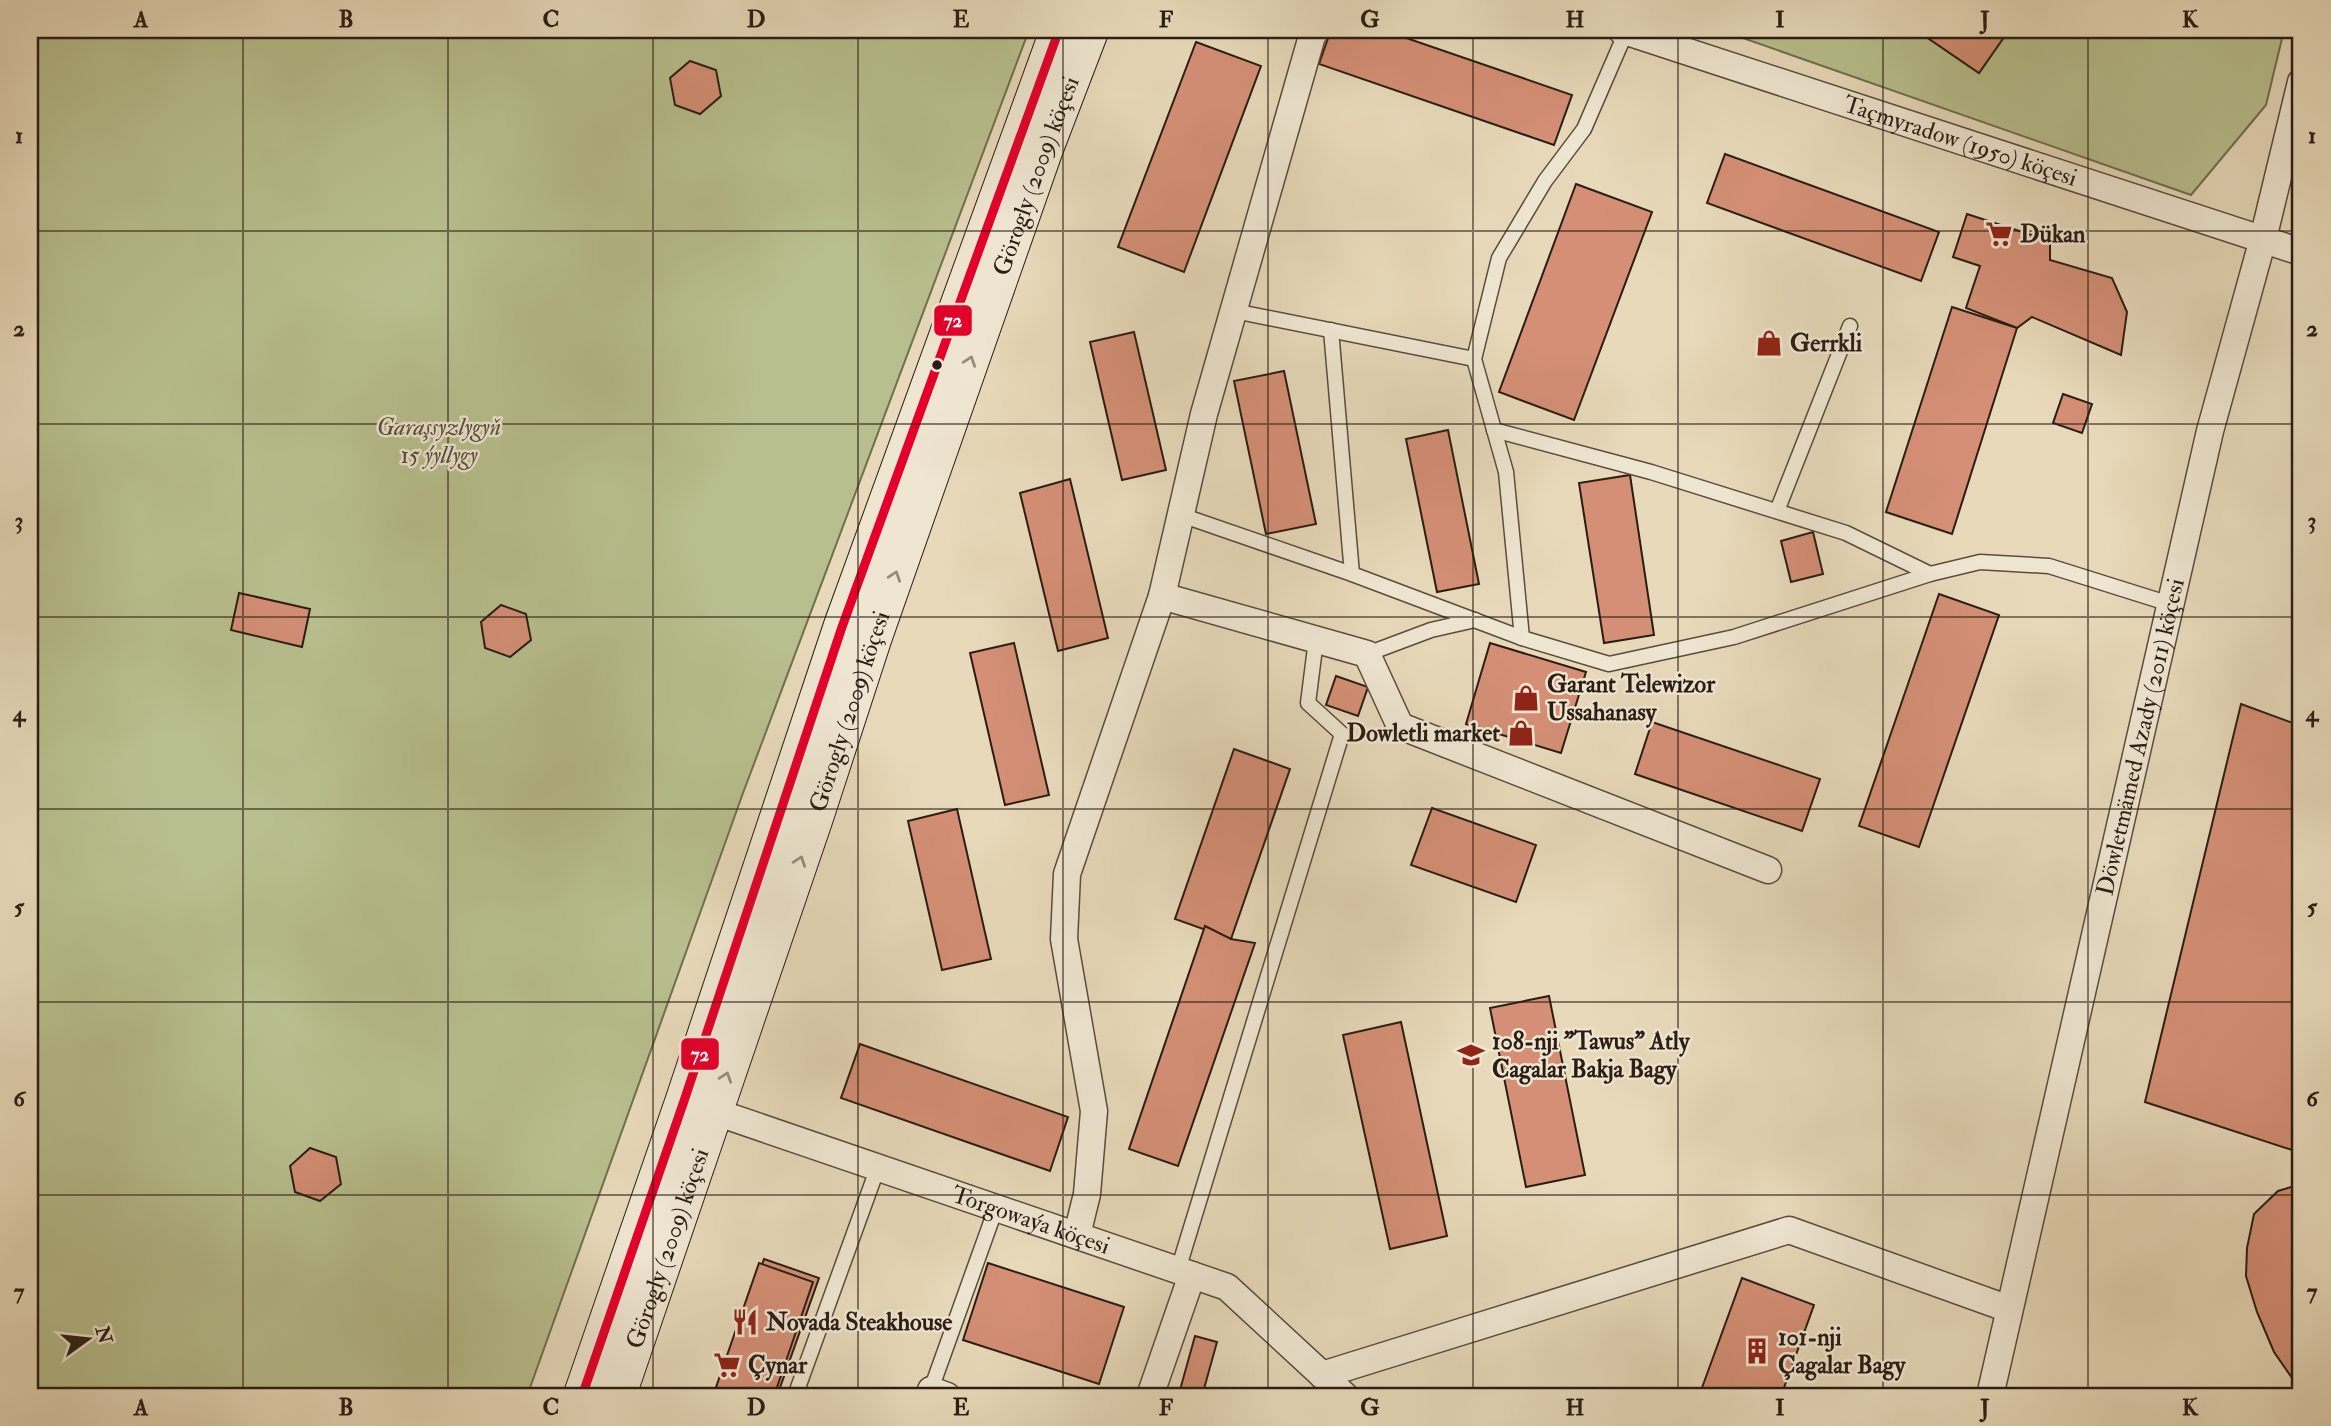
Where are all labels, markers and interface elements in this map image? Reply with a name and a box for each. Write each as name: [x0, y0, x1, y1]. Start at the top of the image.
text: A: [133, 5, 149, 34]
text: B: [338, 5, 354, 34]
text: C: [543, 5, 559, 34]
text: D: [747, 5, 765, 34]
text: E: [953, 5, 970, 34]
text: F: [1159, 5, 1174, 34]
text: G: [1360, 5, 1380, 34]
text: H: [1566, 5, 1585, 34]
text: I: [1775, 5, 1785, 34]
text: J: [1979, 5, 1990, 35]
text: K: [2182, 5, 2199, 34]
street label: Görogly (2009) köçesi: [986, 72, 1087, 280]
street label: Taçmyradow (1950) köçesi: [1839, 89, 2081, 194]
text: 1: [15, 121, 23, 150]
text: 1: [2308, 121, 2316, 150]
supermarket icon: Dükan: [1984, 219, 2014, 249]
place label: Dükan: [2020, 219, 2086, 250]
line badge: 72: [933, 304, 973, 337]
text: 72: [944, 309, 963, 333]
text: 2: [13, 314, 25, 343]
text: 2: [2306, 314, 2318, 343]
shop icon: Gerrkli: [1754, 328, 1784, 358]
place label: Gerrkli: [1790, 328, 1863, 359]
one-way arrow: [962, 356, 976, 368]
unlabelled marker: [930, 358, 944, 372]
park label: Garaşsyzlygyň 15 ýyllygy: [377, 412, 501, 471]
text: 3: [15, 506, 23, 535]
text: 3: [2308, 506, 2316, 535]
one-way arrow: [887, 570, 901, 582]
street label: Döwletmämed Azady (2011) köçesi: [2090, 575, 2192, 899]
street label: Görogly (2009) köçesi: [802, 607, 897, 816]
place label: Garant Telewizor Ussahanasy: [1547, 669, 1716, 728]
shop icon: Garant Telewizor Ussahanasy: [1511, 683, 1541, 713]
text: 4: [12, 699, 27, 728]
text: 4: [2305, 699, 2320, 728]
place label: Dowletli market: [1347, 718, 1500, 749]
shop icon: Dowletli market: [1506, 718, 1536, 748]
one-way arrow: [792, 856, 806, 868]
text: 5: [14, 892, 25, 921]
text: 5: [2307, 892, 2318, 921]
place label: 108-nji "Tawus" Atly Cagalar Bakja Bagy: [1492, 1026, 1691, 1085]
line badge: 72: [680, 1037, 720, 1071]
school or university icon: 108-nji "Tawus" Atly Cagalar Bakja Bagy: [1456, 1040, 1486, 1070]
text: 72: [691, 1043, 710, 1067]
one-way arrow: [718, 1071, 732, 1083]
text: 6: [13, 1084, 27, 1113]
text: 6: [2306, 1084, 2320, 1113]
street label: Görogly (2009) köçesi: [619, 1144, 716, 1353]
street label: Torgowaýa köçesi: [948, 1179, 1114, 1262]
text: 7: [14, 1277, 25, 1306]
text: 7: [2307, 1277, 2318, 1306]
north arrow: [52, 1304, 122, 1374]
restaurant icon: Novada Steakhouse: [730, 1307, 760, 1337]
place label: Novada Steakhouse: [765, 1307, 952, 1338]
place label: 101-nji Çagalar Bagy: [1778, 1322, 1907, 1381]
text: N: [89, 1323, 118, 1347]
building icon: 101-nji Çagalar Bagy: [1742, 1336, 1772, 1366]
supermarket icon: Çynar: [712, 1350, 742, 1380]
place label: Çynar: [748, 1350, 808, 1381]
text: A: [133, 1393, 149, 1422]
text: B: [338, 1393, 354, 1422]
text: C: [543, 1393, 559, 1422]
text: D: [747, 1393, 765, 1422]
text: E: [953, 1393, 970, 1422]
text: F: [1159, 1393, 1174, 1422]
text: G: [1360, 1393, 1380, 1422]
text: H: [1566, 1393, 1585, 1422]
text: I: [1775, 1393, 1785, 1422]
text: J: [1979, 1393, 1990, 1423]
text: K: [2182, 1393, 2199, 1422]

